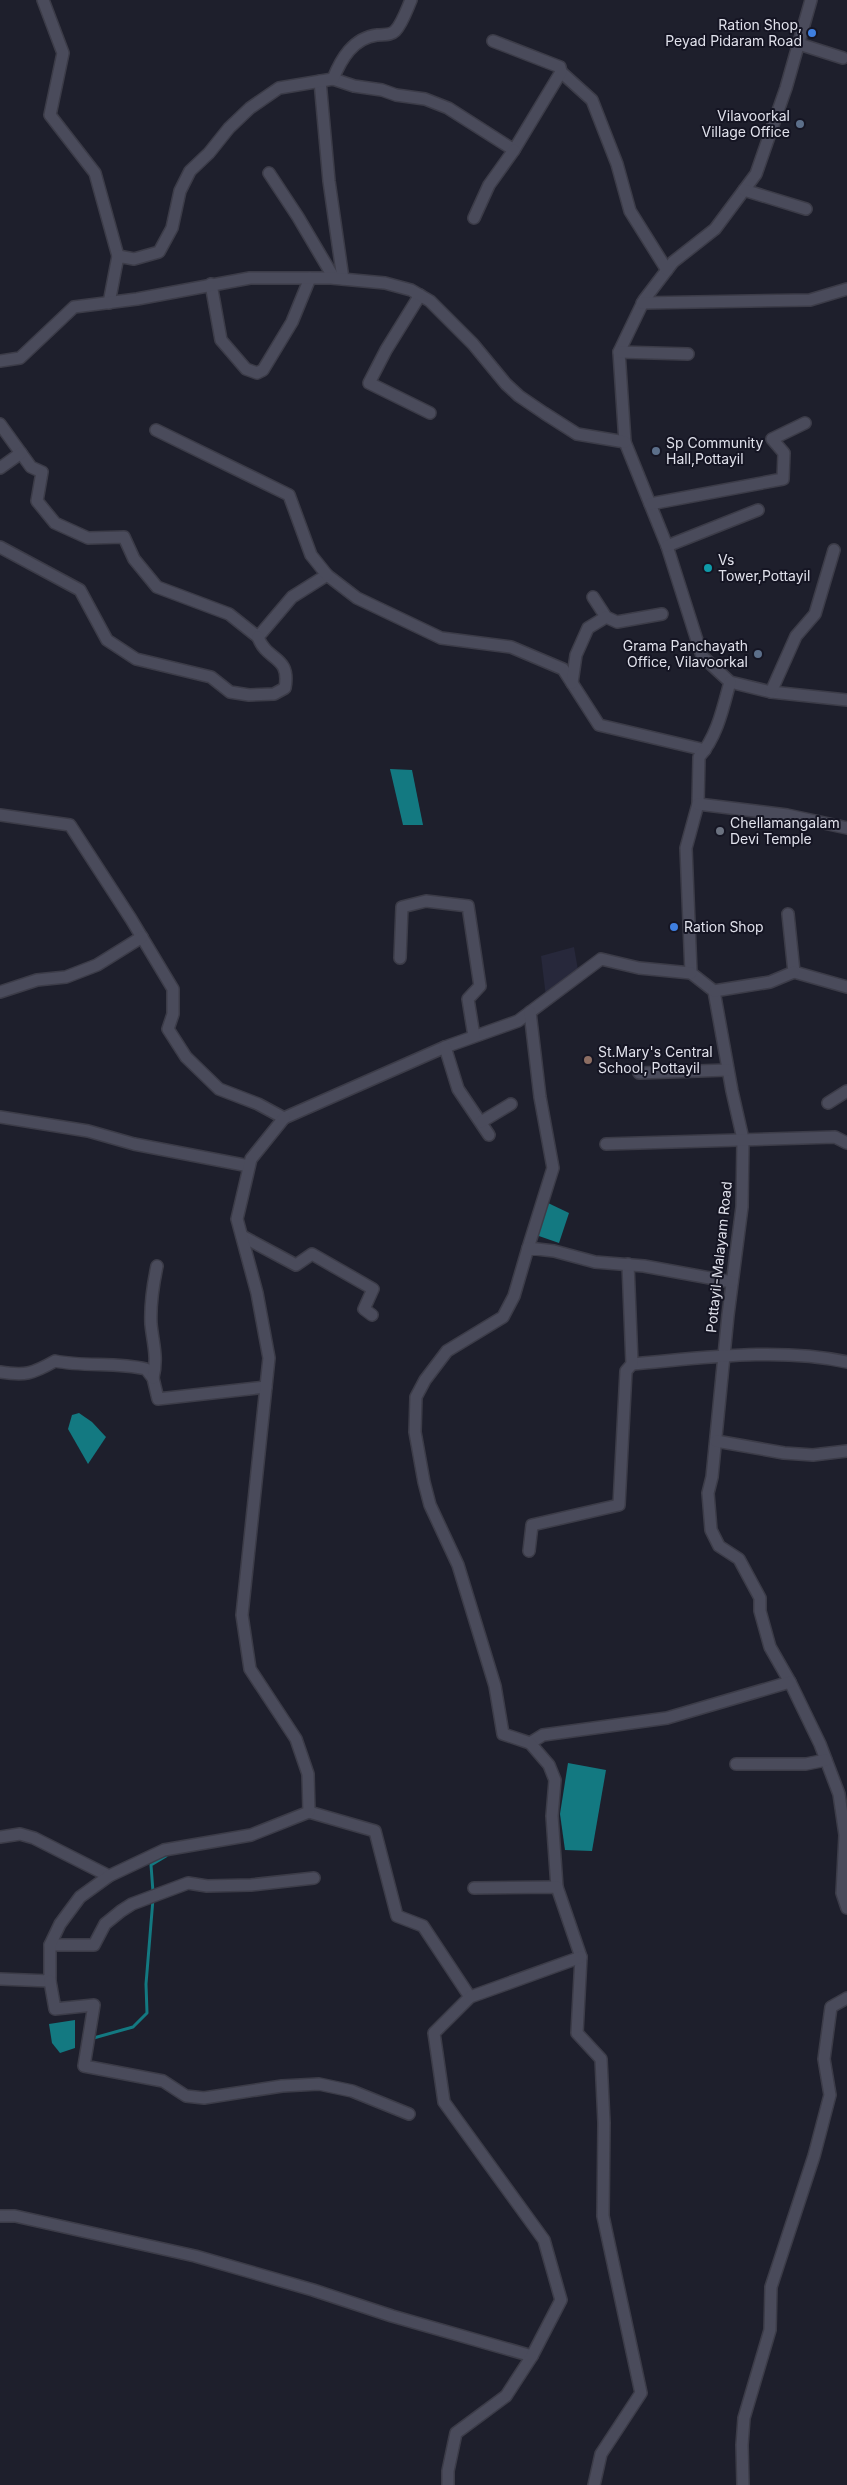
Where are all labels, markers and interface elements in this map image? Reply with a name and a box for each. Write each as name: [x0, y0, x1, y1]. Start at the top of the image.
place label: Ration Shop, Peyad Pidaram Road: [665, 16, 802, 49]
marker: Ration Shop, Peyad Pidaram Road: [806, 27, 818, 39]
place label: Vilavoorkal Village Office: [702, 107, 790, 140]
marker: Vilavoorkal Village Office: [794, 118, 806, 130]
place label: Sp Community Hall,Pottayil: [666, 434, 763, 467]
marker: Sp Community Hall,Pottayil: [650, 445, 662, 457]
place label: Vs Tower,Pottayil: [718, 551, 810, 584]
marker: Vs Tower,Pottayil: [702, 562, 714, 574]
place label: Grama Panchayath Office, Vilavoorkal: [623, 637, 748, 670]
marker: Grama Panchayath Office, Vilavoorkal: [752, 648, 764, 660]
place label: Chellamangalam Devi Temple: [730, 814, 840, 847]
marker: Chellamangalam Devi Temple: [714, 825, 726, 837]
place label: Ration Shop: [684, 918, 764, 935]
marker: Ration Shop: [668, 921, 680, 933]
place label: St.Mary's Central School, Pottayil: [598, 1043, 713, 1076]
marker: St.Mary's Central School, Pottayil: [582, 1054, 594, 1066]
street label: Pottayil-Malayam Road: [702, 1180, 735, 1333]

